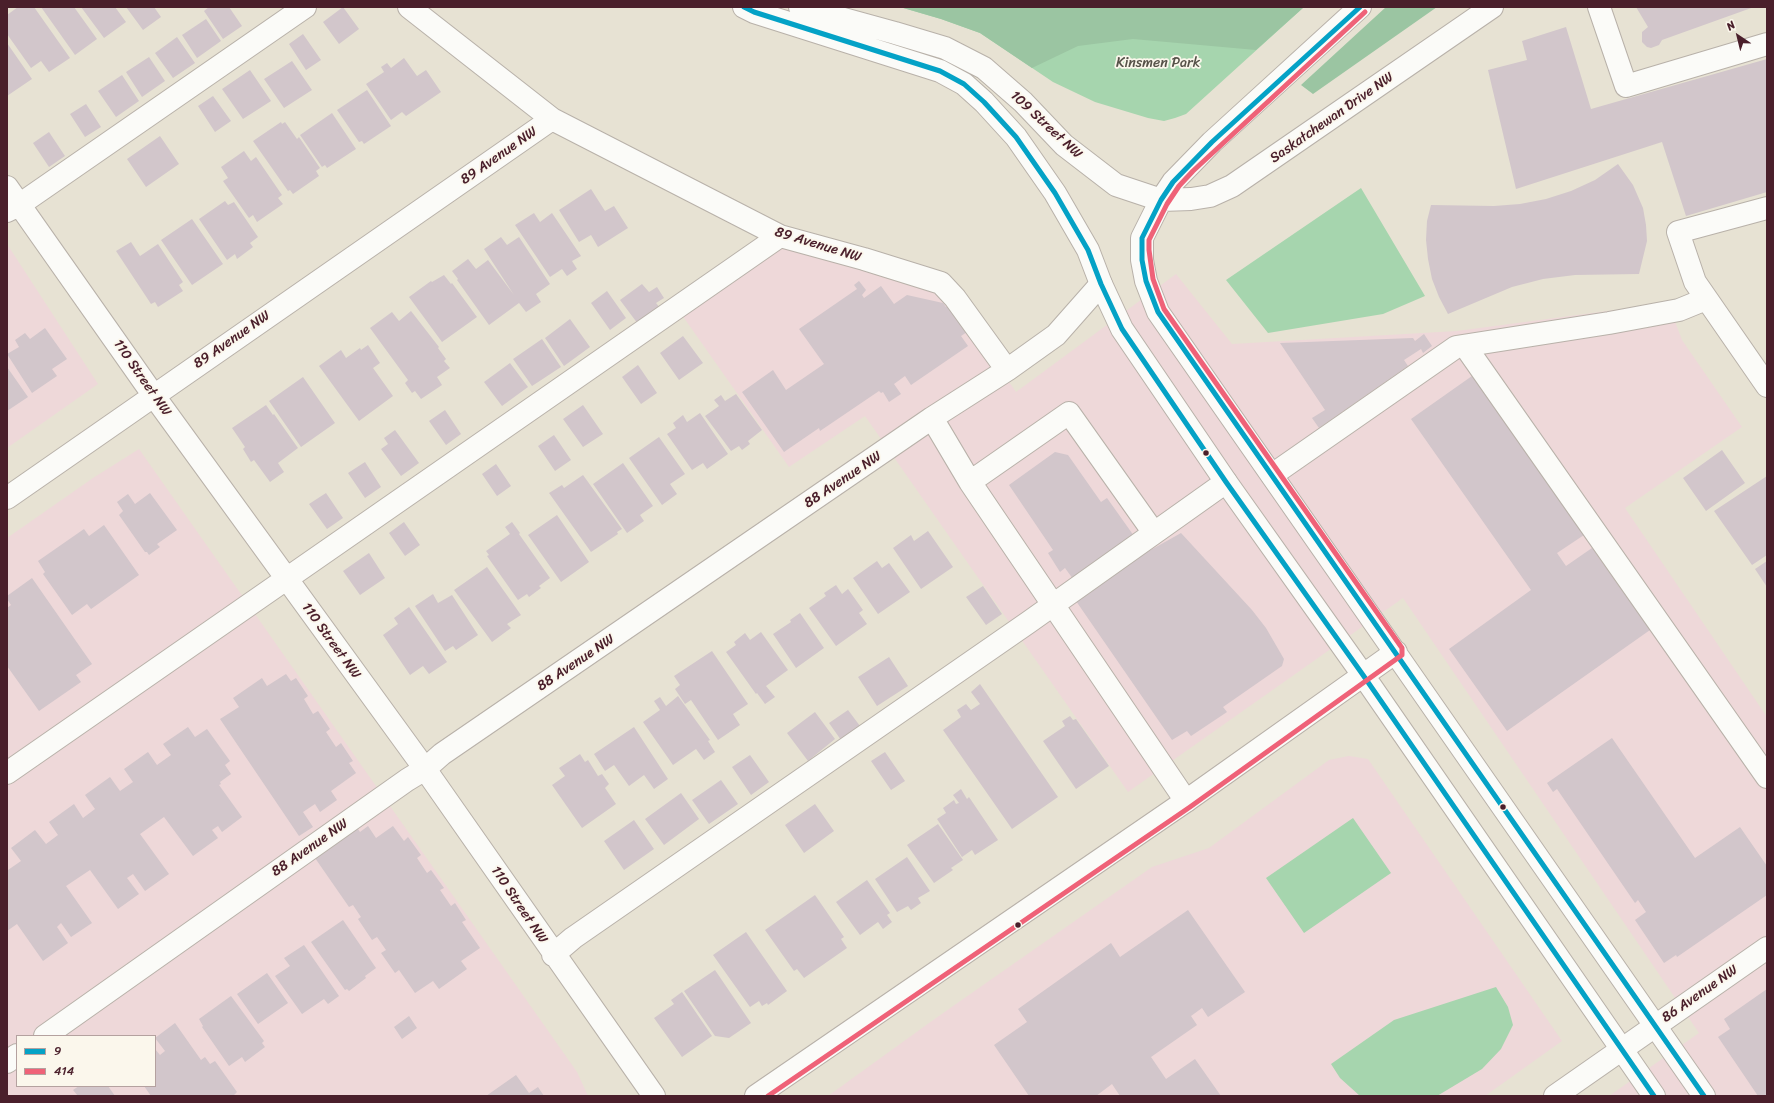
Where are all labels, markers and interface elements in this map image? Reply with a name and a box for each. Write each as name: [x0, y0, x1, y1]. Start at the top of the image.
north arrow: [1718, 16, 1758, 56]
text: N: [1722, 16, 1739, 36]
park label: Kinsmen Park: [1116, 55, 1200, 71]
street label: Saskatchewan Drive NW: [1267, 69, 1397, 167]
street label: 109 Street NW: [1007, 87, 1085, 163]
street label: 89 Avenue NW: [457, 123, 541, 189]
street label: 89 Avenue NW: [773, 224, 863, 266]
street label: 89 Avenue NW: [190, 307, 274, 373]
street label: 110 Street NW: [109, 337, 175, 419]
street label: 88 Avenue NW: [801, 448, 885, 512]
unlabelled marker: [1201, 448, 1211, 458]
street label: 110 Street NW: [298, 600, 364, 682]
street label: 88 Avenue NW: [534, 631, 618, 695]
unlabelled marker: [1498, 802, 1508, 812]
street label: 88 Avenue NW: [269, 815, 351, 881]
street label: 110 Street NW: [487, 863, 551, 947]
unlabelled marker: [1013, 920, 1023, 930]
street label: 86 Avenue NW: [1659, 962, 1741, 1026]
legend: [16, 1035, 156, 1087]
text: 9: [54, 1040, 61, 1062]
text: 414: [54, 1060, 74, 1082]

